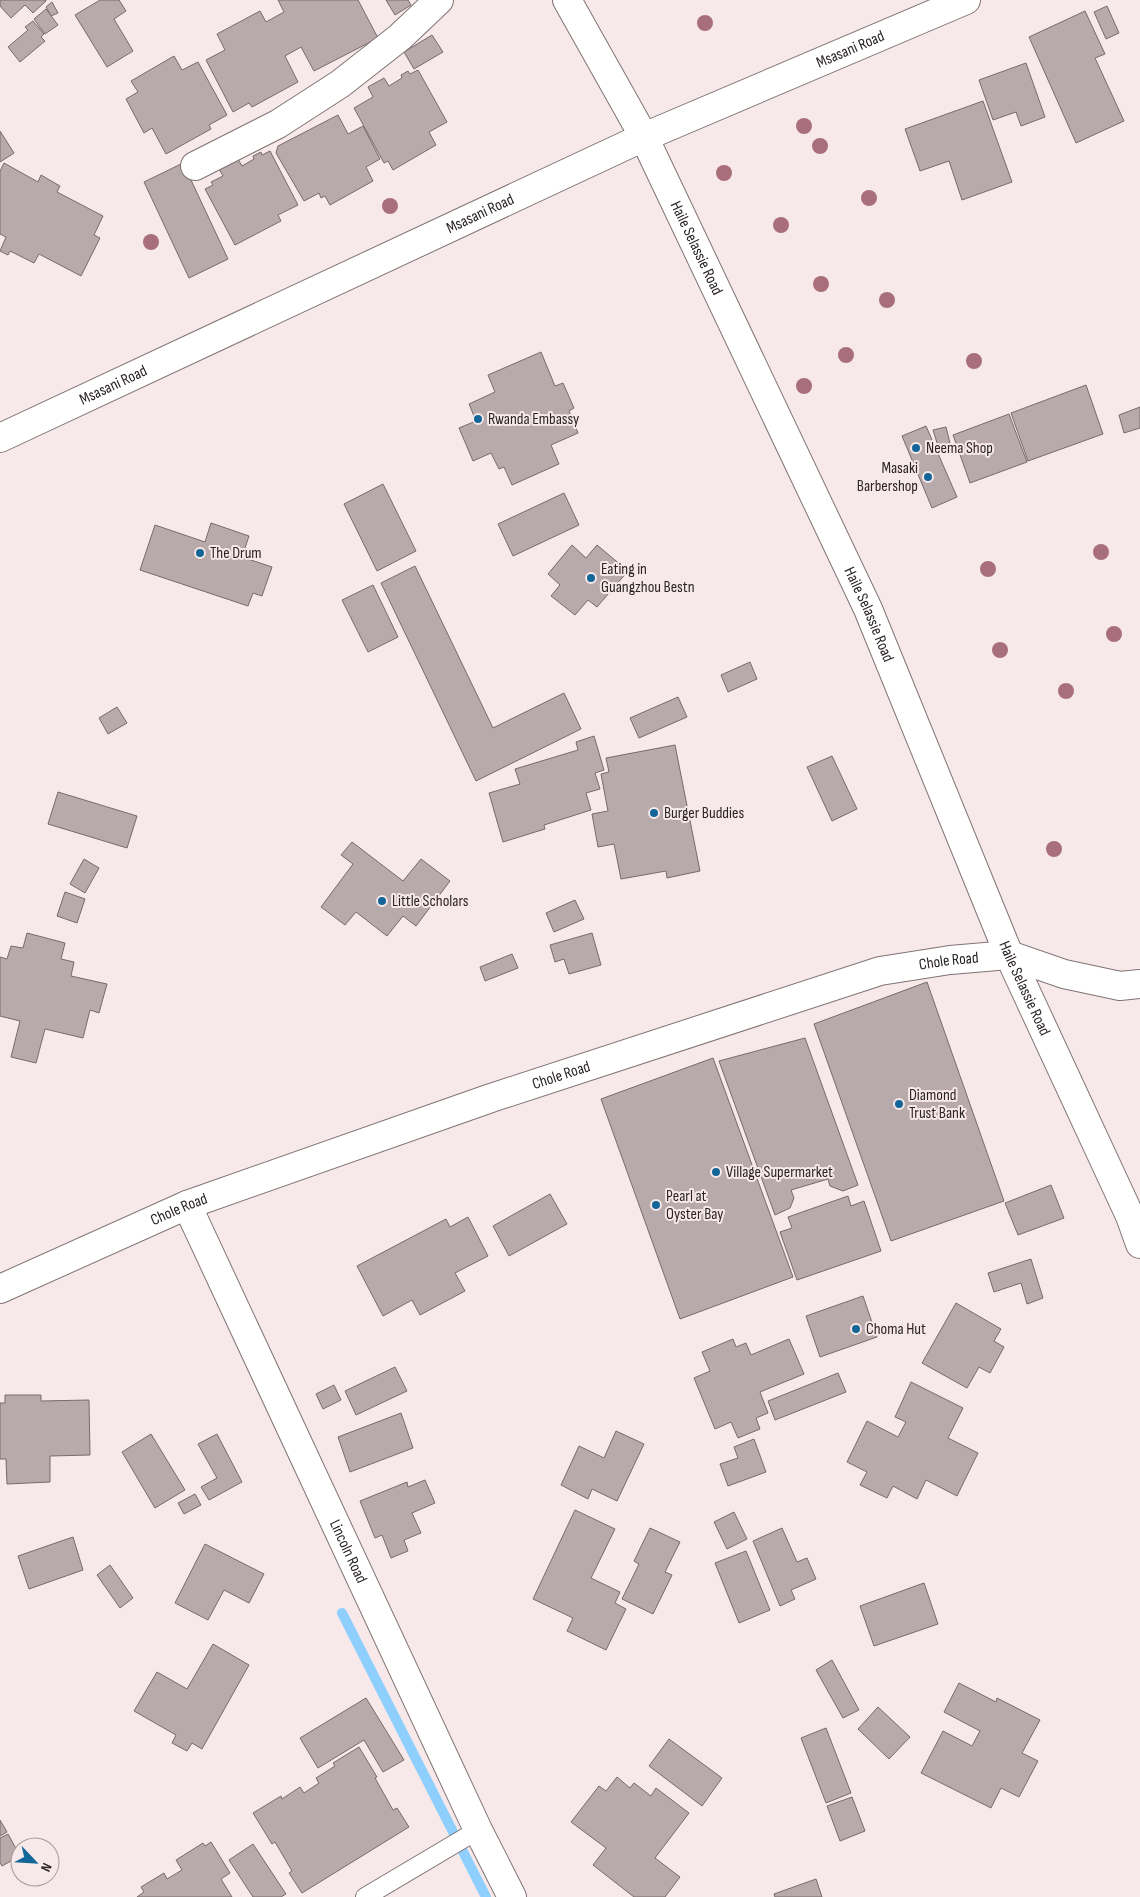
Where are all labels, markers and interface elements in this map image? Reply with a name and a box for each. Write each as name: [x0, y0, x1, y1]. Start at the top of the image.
street label: Msasani Road: [813, 26, 887, 72]
street label: Msasani Road: [443, 190, 517, 238]
street label: Haile Selassie Road: [666, 198, 727, 298]
street label: Msasani Road: [76, 361, 150, 409]
place label: Rwanda Embassy: [488, 410, 579, 429]
marker: Rwanda Embassy: [472, 413, 484, 425]
place label: Neema Shop: [926, 439, 993, 458]
marker: Neema Shop: [910, 442, 922, 454]
place label: Masaki Barbershop: [857, 459, 918, 496]
marker: Masaki Barbershop: [922, 471, 934, 483]
place label: The Drum: [210, 544, 262, 563]
marker: The Drum: [194, 547, 206, 559]
place label: Eating in Guangzhou Bestn: [601, 560, 695, 597]
street label: Haile Selassie Road: [840, 564, 898, 665]
marker: Eating in Guangzhou Bestn: [585, 572, 597, 584]
place label: Burger Buddies: [664, 804, 744, 823]
marker: Burger Buddies: [648, 807, 660, 819]
place label: Little Scholars: [392, 892, 469, 911]
marker: Little Scholars: [376, 895, 388, 907]
street label: Haile Selassie Road: [995, 938, 1054, 1038]
street label: Chole Road: [918, 948, 979, 974]
street label: Chole Road: [530, 1057, 593, 1093]
place label: Diamond Trust Bank: [909, 1086, 965, 1123]
marker: Diamond Trust Bank: [893, 1098, 905, 1110]
place label: Village Supermarket: [726, 1163, 833, 1182]
marker: Village Supermarket: [710, 1166, 722, 1178]
place label: Pearl at Oyster Bay: [666, 1187, 724, 1224]
street label: Chole Road: [148, 1189, 210, 1230]
marker: Pearl at Oyster Bay: [650, 1199, 662, 1211]
place label: Choma Hut: [866, 1320, 926, 1339]
marker: Choma Hut: [850, 1323, 862, 1335]
street label: Lincoln Road: [325, 1517, 371, 1586]
north arrow: [10, 1837, 60, 1887]
text: N: [37, 1860, 56, 1874]

